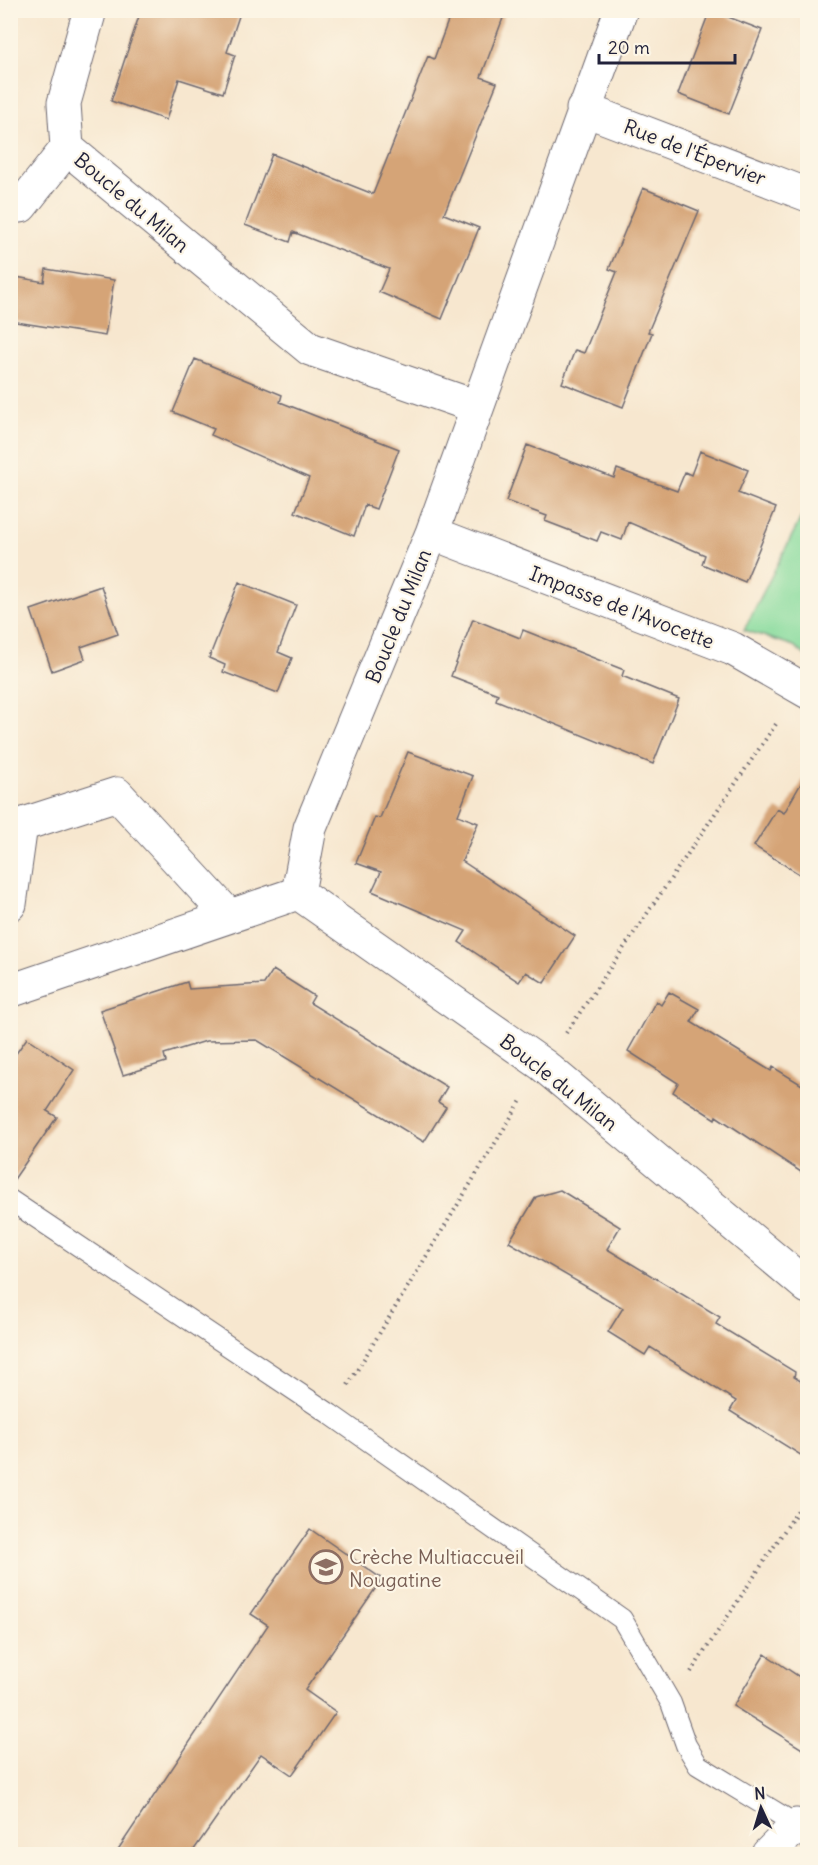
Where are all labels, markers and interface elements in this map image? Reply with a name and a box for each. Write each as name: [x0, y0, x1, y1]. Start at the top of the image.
scale bar: [599, 27, 736, 65]
text: 20 m: [608, 36, 650, 59]
street label: Rue de l'Épervier: [620, 113, 770, 191]
street label: Boucle du Milan: [69, 147, 195, 257]
street label: Boucle du Milan: [360, 545, 436, 687]
street label: Impasse de l'Avocette: [526, 560, 718, 654]
street label: Boucle du Milan: [495, 1028, 623, 1136]
place label: Crèche Multiaccueil Nougatine: [349, 1544, 524, 1592]
school or university icon: Crèche Multiaccueil Nougatine: [308, 1549, 344, 1585]
north arrow: [731, 1778, 791, 1838]
text: N: [754, 1783, 766, 1803]

